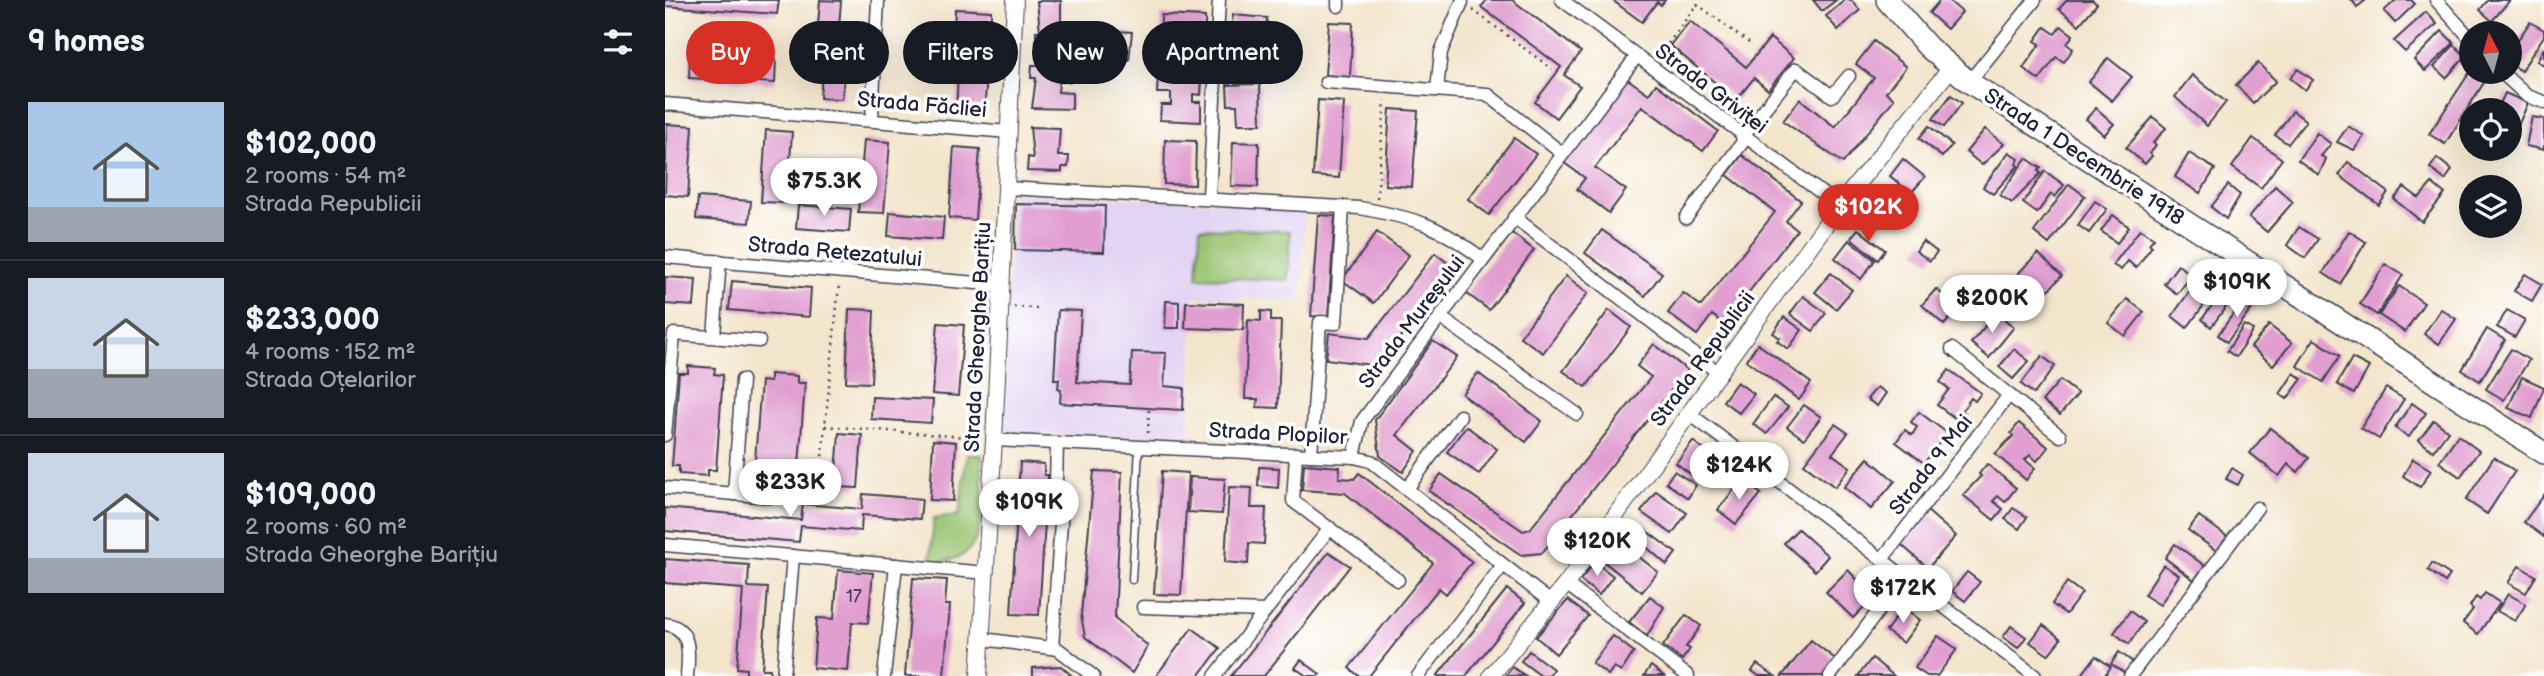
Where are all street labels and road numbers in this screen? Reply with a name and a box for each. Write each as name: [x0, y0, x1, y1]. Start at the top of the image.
street label: Strada Griviței: [1650, 39, 1772, 139]
street label: Strada 1 Decembrie 1918: [1979, 83, 2189, 231]
street label: Strada Făcliei: [856, 87, 988, 123]
street label: Strada Gheorghe Barițiu: [959, 221, 997, 453]
street label: Strada Retezatului: [747, 232, 923, 272]
street label: Strada Mureșului: [1354, 250, 1470, 394]
street label: Strada Republicii: [1645, 286, 1761, 432]
street label: Strada 9 Mai: [1884, 410, 1978, 520]
street label: Strada Plopilor: [1208, 418, 1348, 450]

